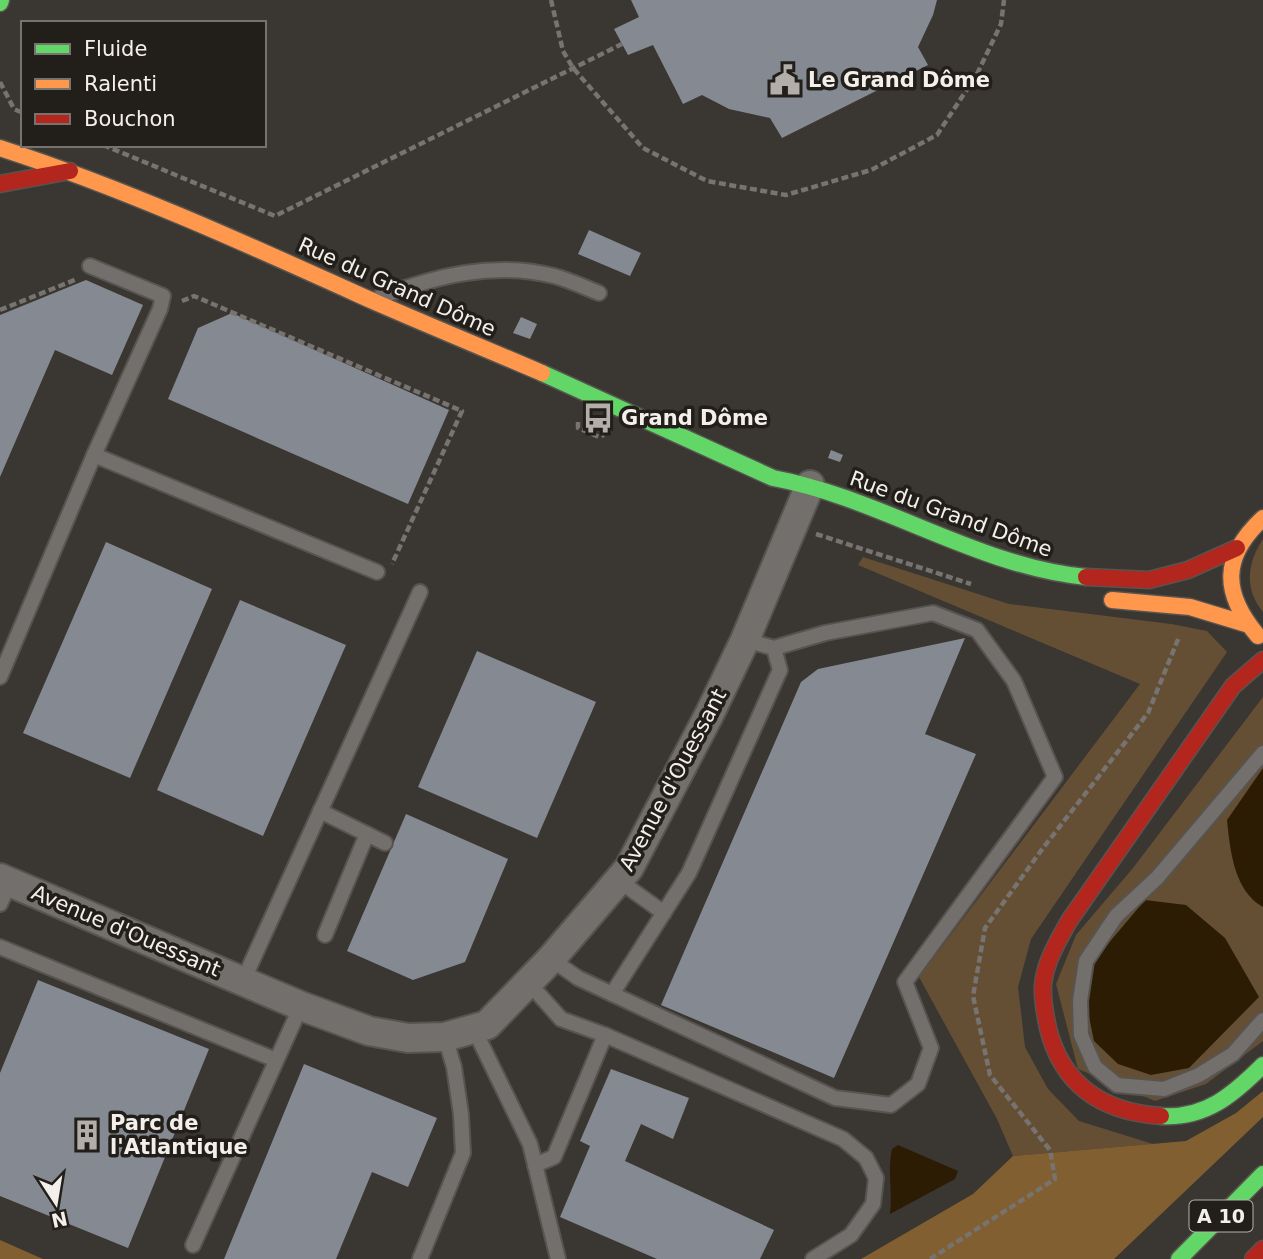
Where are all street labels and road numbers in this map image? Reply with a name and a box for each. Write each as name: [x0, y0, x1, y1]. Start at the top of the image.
street label: Rue du Grand Dôme: [295, 233, 499, 341]
street label: Rue du Grand Dôme: [847, 466, 1055, 562]
street label: Avenue d'Ouessant: [615, 685, 731, 875]
street label: Avenue d'Ouessant: [28, 880, 224, 982]
road number: A 10: [1190, 1200, 1252, 1232]

